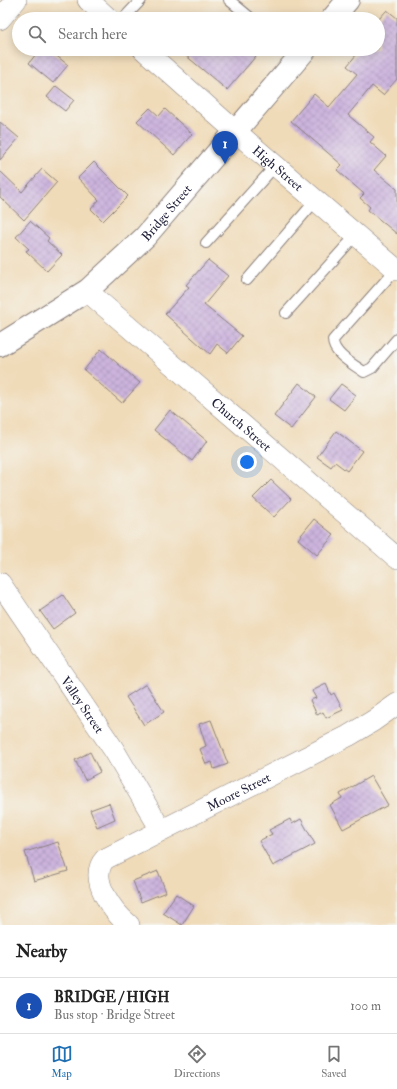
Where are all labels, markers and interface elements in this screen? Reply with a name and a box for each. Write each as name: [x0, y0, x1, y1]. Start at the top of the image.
search box: [12, 12, 385, 56]
icon: search: [26, 23, 48, 45]
text: Search here: [58, 25, 127, 44]
pin: 1: [212, 131, 238, 164]
street label: High Street: [249, 143, 306, 195]
street label: Bridge Street: [138, 182, 195, 244]
street label: Church Street: [208, 395, 274, 455]
your location: [237, 452, 257, 472]
street label: Valley Street: [57, 673, 107, 736]
street label: Moore Street: [204, 770, 273, 815]
text: Nearby: [16, 941, 67, 962]
text: BRIDGE / HIGH: [54, 988, 170, 1007]
text: 1: [27, 998, 31, 1014]
text: 100 m: [350, 998, 381, 1014]
text: Bus stop · Bridge Street: [54, 1007, 175, 1023]
tab: Map: [51, 1043, 73, 1080]
tab: Directions: [174, 1043, 220, 1080]
tab: Saved: [321, 1043, 346, 1080]

